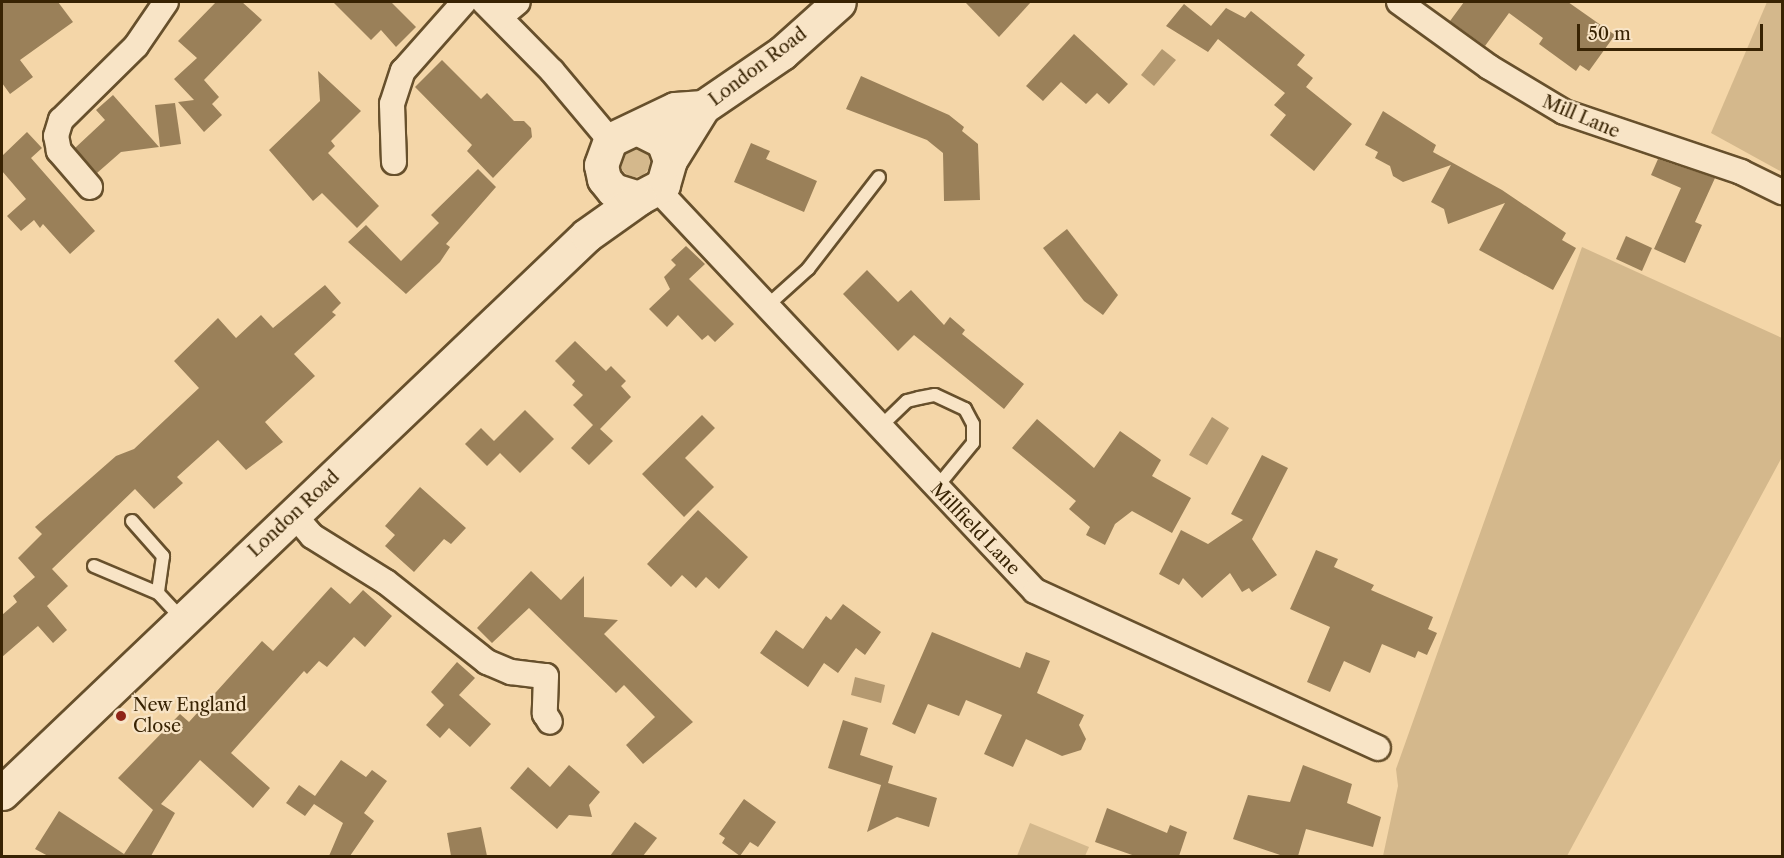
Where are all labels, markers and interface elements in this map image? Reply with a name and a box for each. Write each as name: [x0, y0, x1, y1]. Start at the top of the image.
scale bar: [1580, 12, 1766, 50]
street label: London Road: [705, 23, 811, 111]
text: 50 m: [1588, 23, 1631, 45]
street label: Mill Lane: [1539, 91, 1623, 143]
street label: London Road: [244, 466, 344, 562]
street label: Millfield Lane: [926, 479, 1024, 579]
place label: New England Close: [133, 695, 247, 738]
marker: New England Close: [114, 709, 128, 723]

